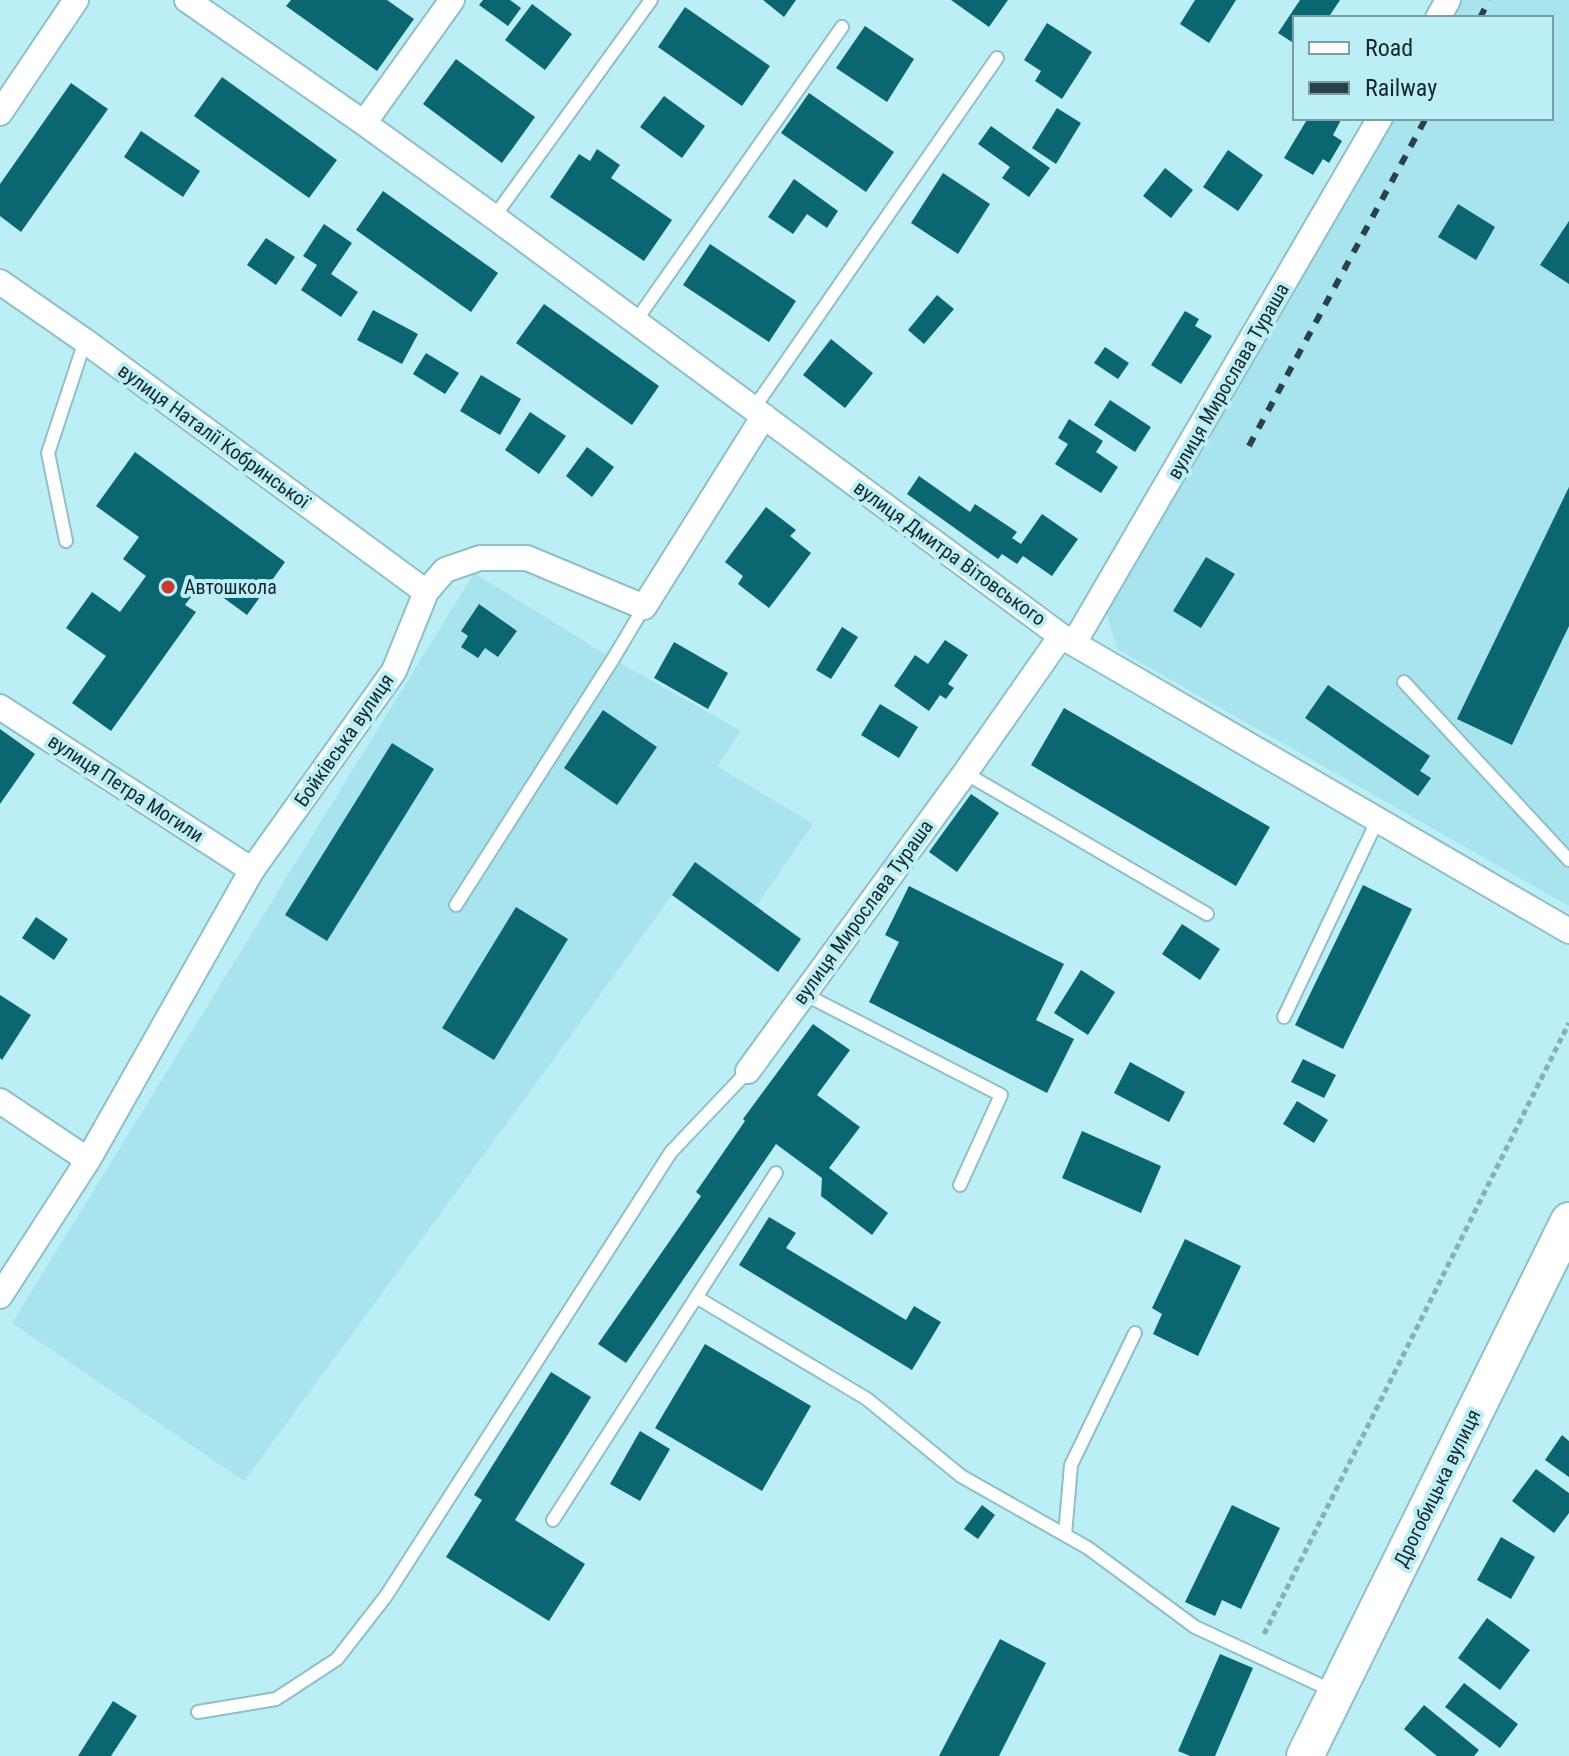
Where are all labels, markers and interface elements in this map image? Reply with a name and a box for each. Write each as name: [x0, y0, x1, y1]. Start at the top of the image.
legend: [1293, 16, 1553, 120]
text: Road: [1365, 34, 1413, 62]
text: Railway: [1365, 74, 1437, 102]
street label: вулиця Мирослава Тураша: [1162, 279, 1294, 483]
street label: вулиця Наталії Кобринської: [114, 358, 315, 514]
street label: вулиця Дмитра Вітовського: [849, 475, 1051, 631]
place label: Автошкола: [184, 575, 277, 599]
marker: Автошкола: [159, 578, 177, 596]
street label: Бойківська вулиця: [289, 669, 399, 811]
street label: вулиця Петра Могили: [44, 729, 208, 847]
street label: вулиця Мирослава Тураша: [788, 815, 938, 1009]
street label: Дрогобицька вулиця: [1388, 1405, 1486, 1571]

